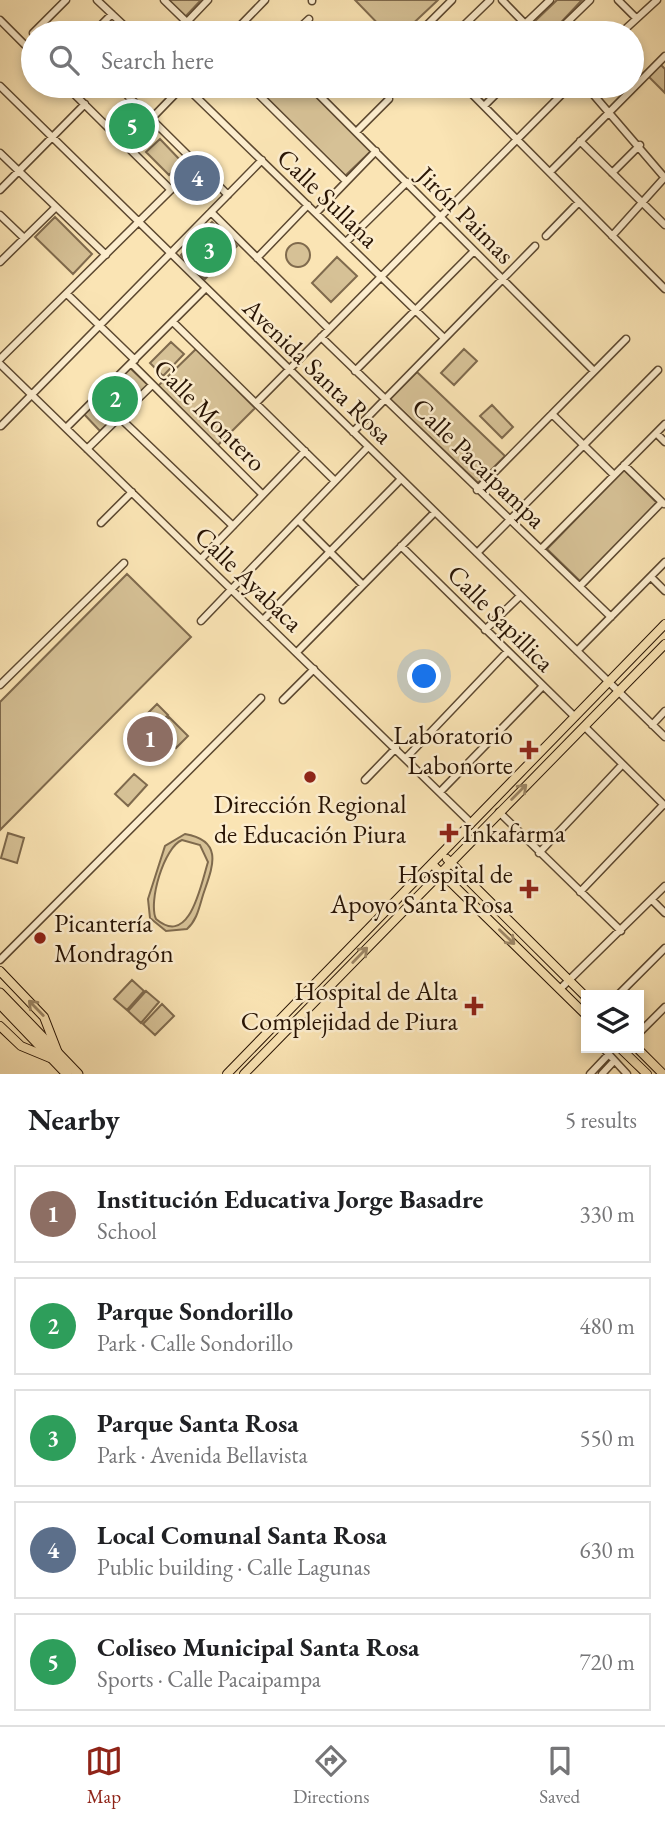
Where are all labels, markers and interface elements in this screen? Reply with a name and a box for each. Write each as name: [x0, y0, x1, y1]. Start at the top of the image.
search box: [21, 21, 644, 98]
icon: search: [45, 41, 83, 79]
text: Search here: [101, 43, 214, 77]
pin: 5: [109, 100, 155, 152]
street label: Calle Sullana: [270, 141, 387, 256]
pin: 4: [174, 152, 220, 204]
street label: Jirón Paimas: [409, 158, 522, 271]
pin: 3: [186, 224, 232, 276]
street label: Avenida Santa Rosa: [235, 290, 401, 452]
street label: Calle Montero: [146, 351, 274, 479]
pin: 2: [92, 373, 138, 425]
street label: Calle Pacaipampa: [405, 390, 554, 536]
street label: Calle Ayabaca: [188, 519, 311, 640]
street label: Calle Sapillica: [440, 557, 562, 679]
your location: [407, 659, 441, 693]
pin: 1: [127, 713, 173, 765]
place label: Laboratorio Labonorte: [393, 718, 513, 782]
marker: Laboratorio Labonorte: [519, 740, 539, 760]
marker: Dirección Regional de Educación Piura: [302, 769, 318, 785]
one-way arrow: [511, 784, 528, 801]
place label: Dirección Regional de Educación Piura: [214, 787, 407, 851]
place label: Inkafarma: [463, 816, 566, 850]
marker: Inkafarma: [441, 825, 457, 841]
place label: Hospital de Apoyo Santa Rosa: [329, 857, 514, 921]
marker: Hospital de Apoyo Santa Rosa: [519, 879, 539, 899]
place label: Picantería Mondragón: [54, 906, 174, 970]
one-way arrow: [498, 929, 515, 946]
marker: Picantería Mondragón: [32, 930, 48, 946]
one-way arrow: [352, 947, 369, 964]
place label: Hospital de Alta Complejidad de Piura: [241, 974, 459, 1038]
map controls: [581, 990, 644, 1053]
button: layers: [581, 990, 644, 1053]
marker: Hospital de Alta Complejidad de Piura: [464, 996, 484, 1016]
one-way arrow: [27, 1000, 44, 1017]
text: Nearby: [28, 1100, 120, 1139]
text: 5 results: [565, 1105, 637, 1135]
text: Institución Educativa Jorge Basadre: [97, 1182, 483, 1216]
text: 1: [47, 1199, 59, 1229]
text: 330 m: [579, 1199, 635, 1229]
text: School: [97, 1216, 157, 1246]
text: Parque Sondorillo: [97, 1294, 293, 1328]
text: 2: [47, 1311, 59, 1341]
text: 480 m: [579, 1311, 635, 1341]
text: Park · Calle Sondorillo: [97, 1328, 293, 1358]
text: Parque Santa Rosa: [97, 1406, 299, 1440]
text: 3: [47, 1423, 59, 1453]
text: 550 m: [579, 1423, 635, 1453]
text: Park · Avenida Bellavista: [97, 1440, 308, 1470]
text: Local Comunal Santa Rosa: [97, 1518, 387, 1552]
text: 4: [47, 1535, 59, 1565]
text: 630 m: [579, 1535, 635, 1565]
text: Public building · Calle Lagunas: [97, 1552, 370, 1582]
text: Coliseo Municipal Santa Rosa: [97, 1630, 419, 1664]
text: 5: [47, 1647, 59, 1677]
text: 720 m: [579, 1647, 635, 1677]
text: Sports · Calle Pacaipampa: [97, 1664, 321, 1694]
tab: Map: [85, 1742, 123, 1809]
tab: Directions: [293, 1742, 369, 1809]
tab: Saved: [539, 1742, 580, 1809]

